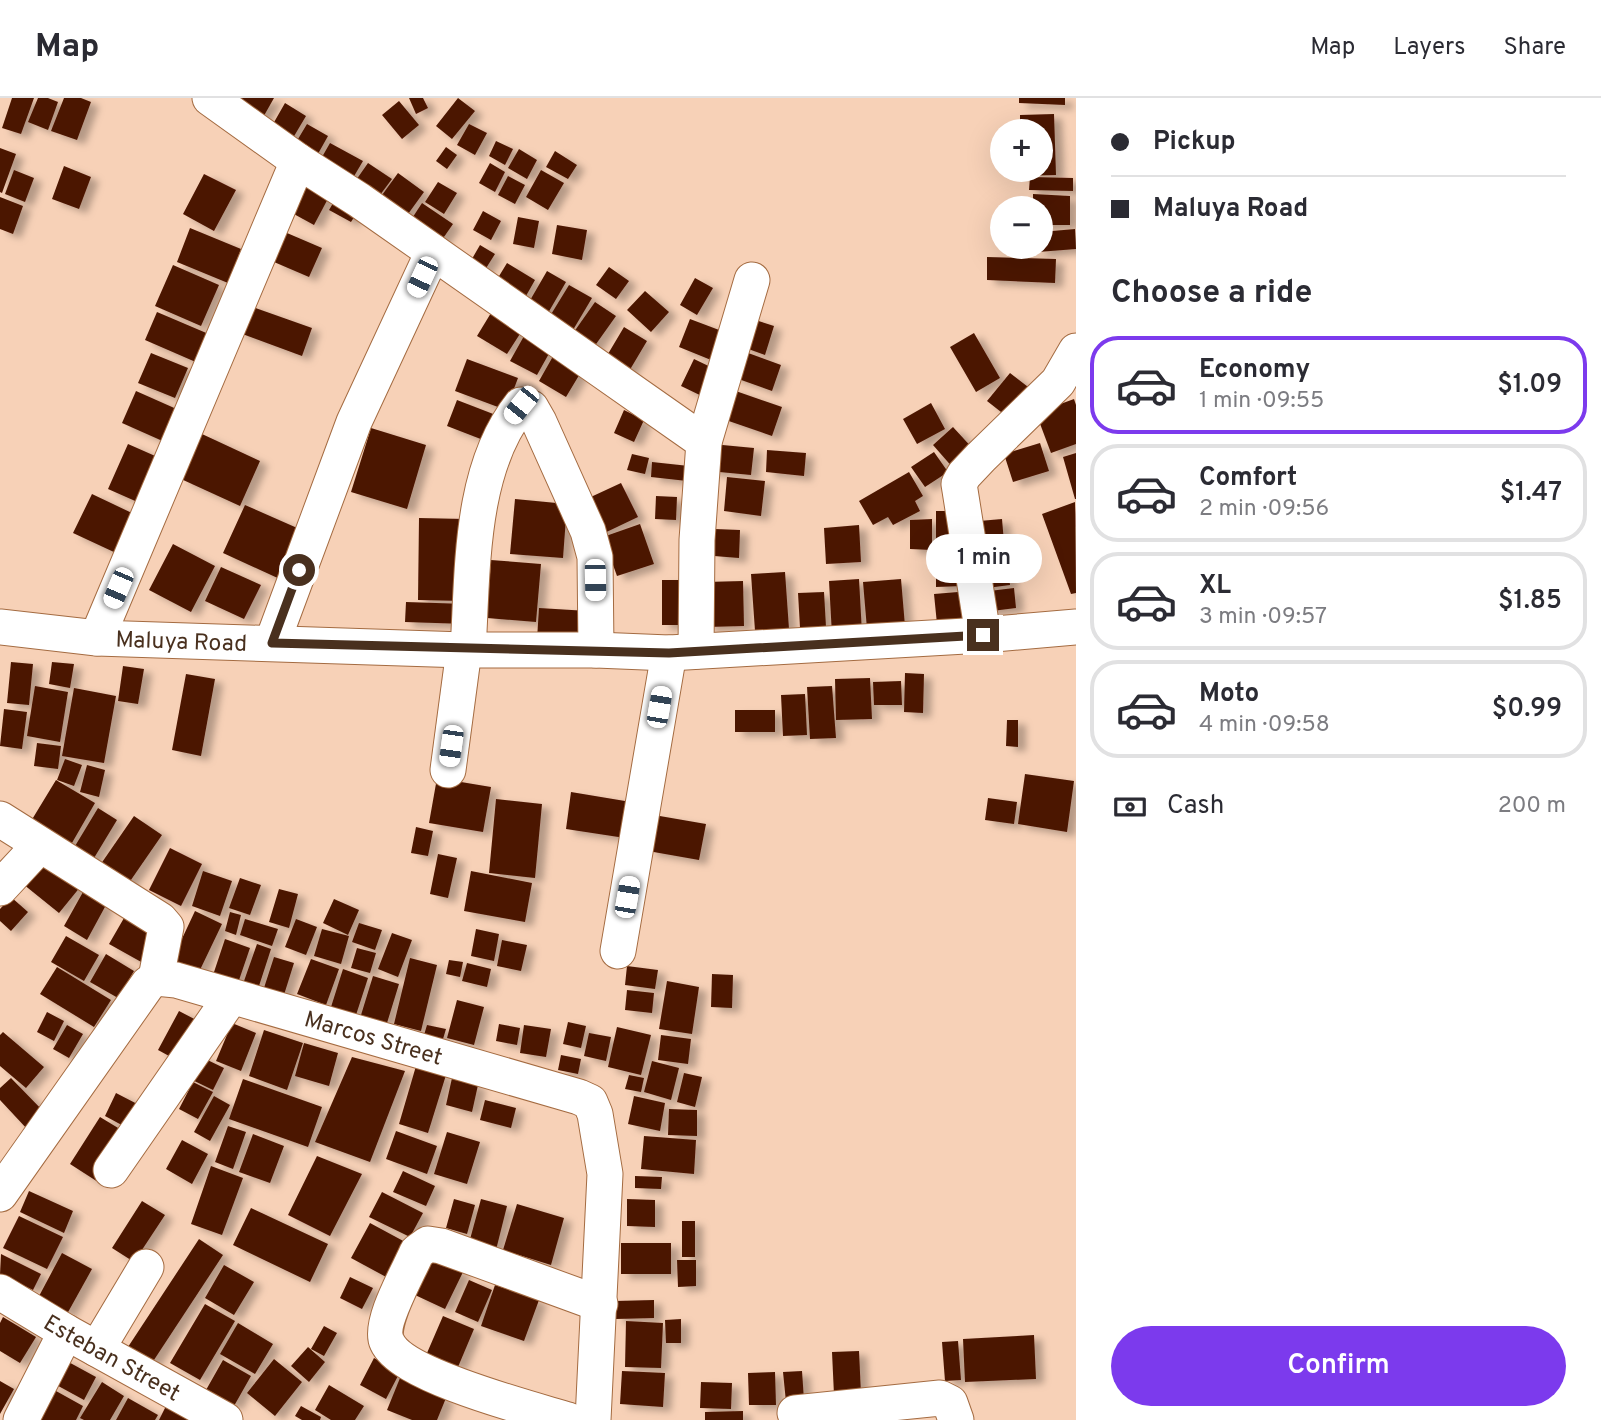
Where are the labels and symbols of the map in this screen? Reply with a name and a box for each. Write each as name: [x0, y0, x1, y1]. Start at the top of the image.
car: [404, 254, 441, 300]
car: [500, 382, 543, 428]
callout: 1 min: [925, 533, 1041, 582]
route start: [283, 554, 315, 586]
car: [585, 559, 606, 601]
car: [101, 565, 136, 611]
route end: [967, 619, 999, 651]
street label: Maluya Road: [115, 627, 248, 660]
car: [646, 684, 673, 730]
car: [438, 724, 465, 768]
car: [614, 874, 641, 920]
street label: Marcos Street: [301, 1006, 445, 1074]
street label: Esteban Street: [37, 1310, 185, 1409]

